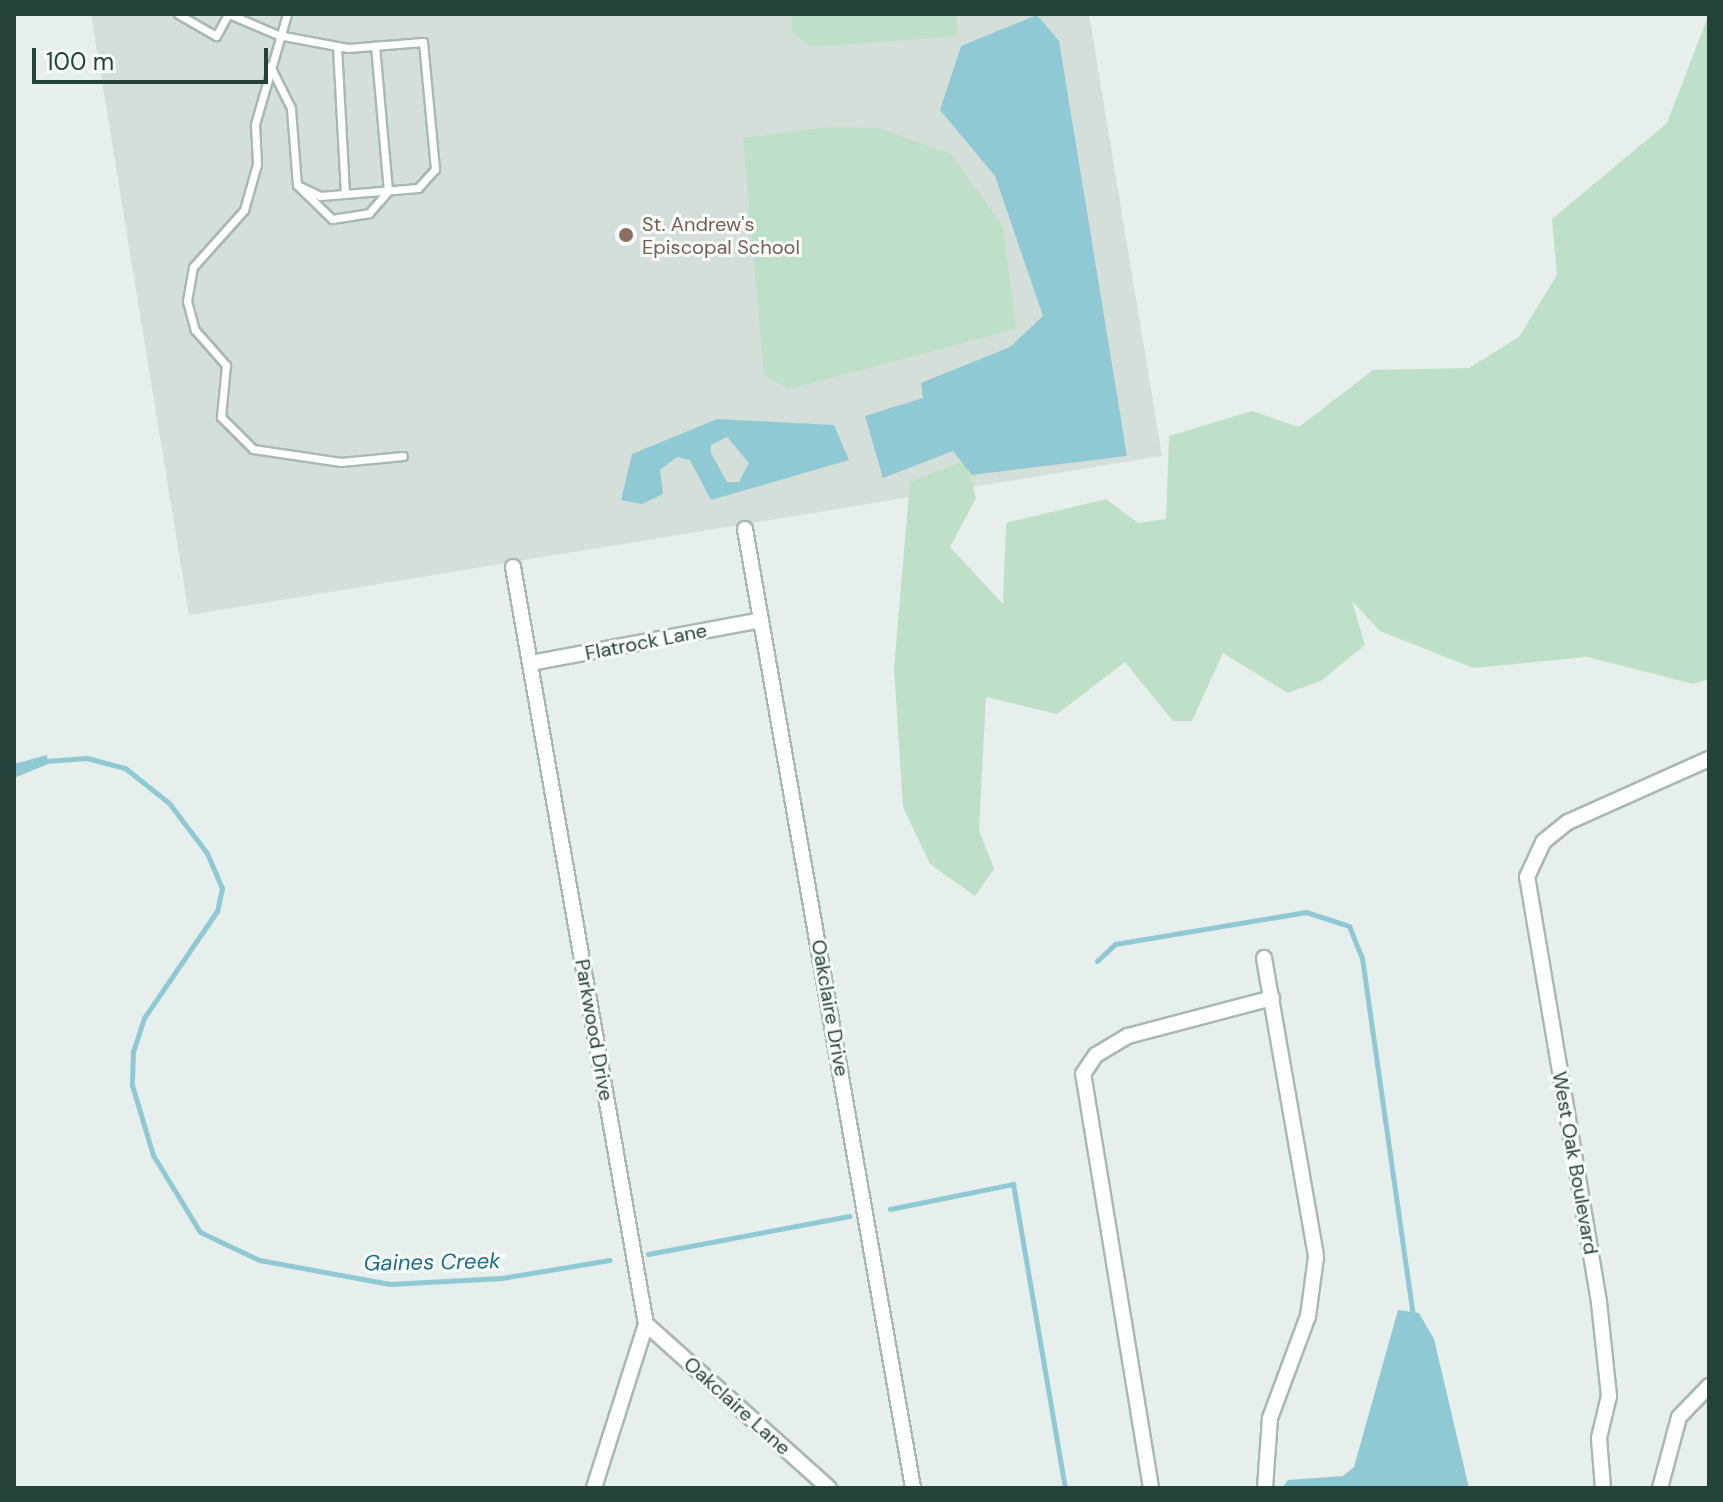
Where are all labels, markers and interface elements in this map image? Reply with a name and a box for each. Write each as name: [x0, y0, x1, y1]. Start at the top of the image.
scale bar: [36, 32, 272, 82]
text: 100 m: [46, 46, 114, 77]
place label: St. Andrew's Episcopal School: [642, 212, 800, 259]
marker: St. Andrew's Episcopal School: [617, 226, 635, 244]
street label: Flatrock Lane: [583, 618, 709, 666]
street label: Oakclaire Drive: [806, 938, 854, 1078]
street label: Parkwood Drive: [570, 957, 618, 1103]
street label: West Oak Boulevard: [1547, 1070, 1603, 1256]
water label: Gaines Creek: [363, 1248, 501, 1276]
street label: Oakclaire Lane: [679, 1352, 795, 1460]

